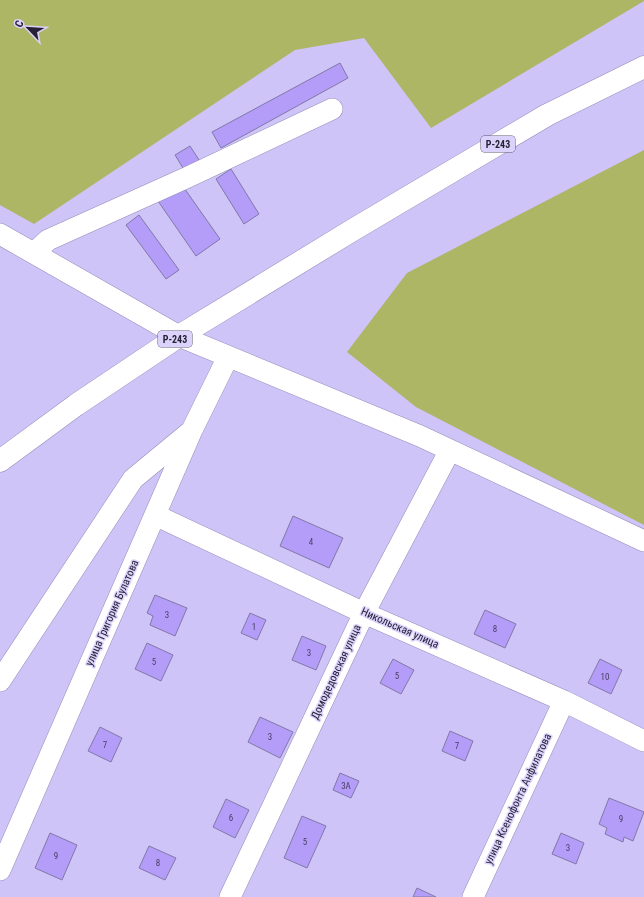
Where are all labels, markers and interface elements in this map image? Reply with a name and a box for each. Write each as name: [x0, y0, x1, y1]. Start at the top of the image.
north arrow: [8, 8, 48, 48]
text: С: [12, 18, 27, 30]
road number: Р-243: [481, 136, 515, 152]
road number: Р-243: [158, 331, 192, 347]
house number: 4: [309, 537, 314, 547]
street label: улица Григория Булатова: [83, 558, 141, 668]
street label: Никольская улица: [359, 605, 441, 651]
house number: 3: [165, 610, 169, 620]
house number: 1: [252, 622, 256, 632]
street label: Домодедовская улица: [308, 623, 364, 721]
house number: 8: [493, 624, 497, 634]
house number: 3: [307, 648, 311, 658]
house number: 5: [152, 657, 157, 667]
house number: 5: [395, 671, 400, 681]
house number: 10: [601, 672, 609, 682]
street label: улица Ксенофонта Анфилатова: [482, 731, 554, 867]
house number: 3: [268, 732, 272, 742]
house number: 7: [103, 740, 108, 750]
house number: 7: [455, 741, 460, 751]
house number: 3А: [341, 781, 351, 791]
house number: 6: [229, 813, 233, 823]
house number: 9: [619, 814, 623, 824]
house number: 5: [303, 837, 308, 847]
house number: 3: [566, 843, 570, 853]
house number: 9: [54, 851, 58, 861]
house number: 8: [156, 858, 160, 868]

